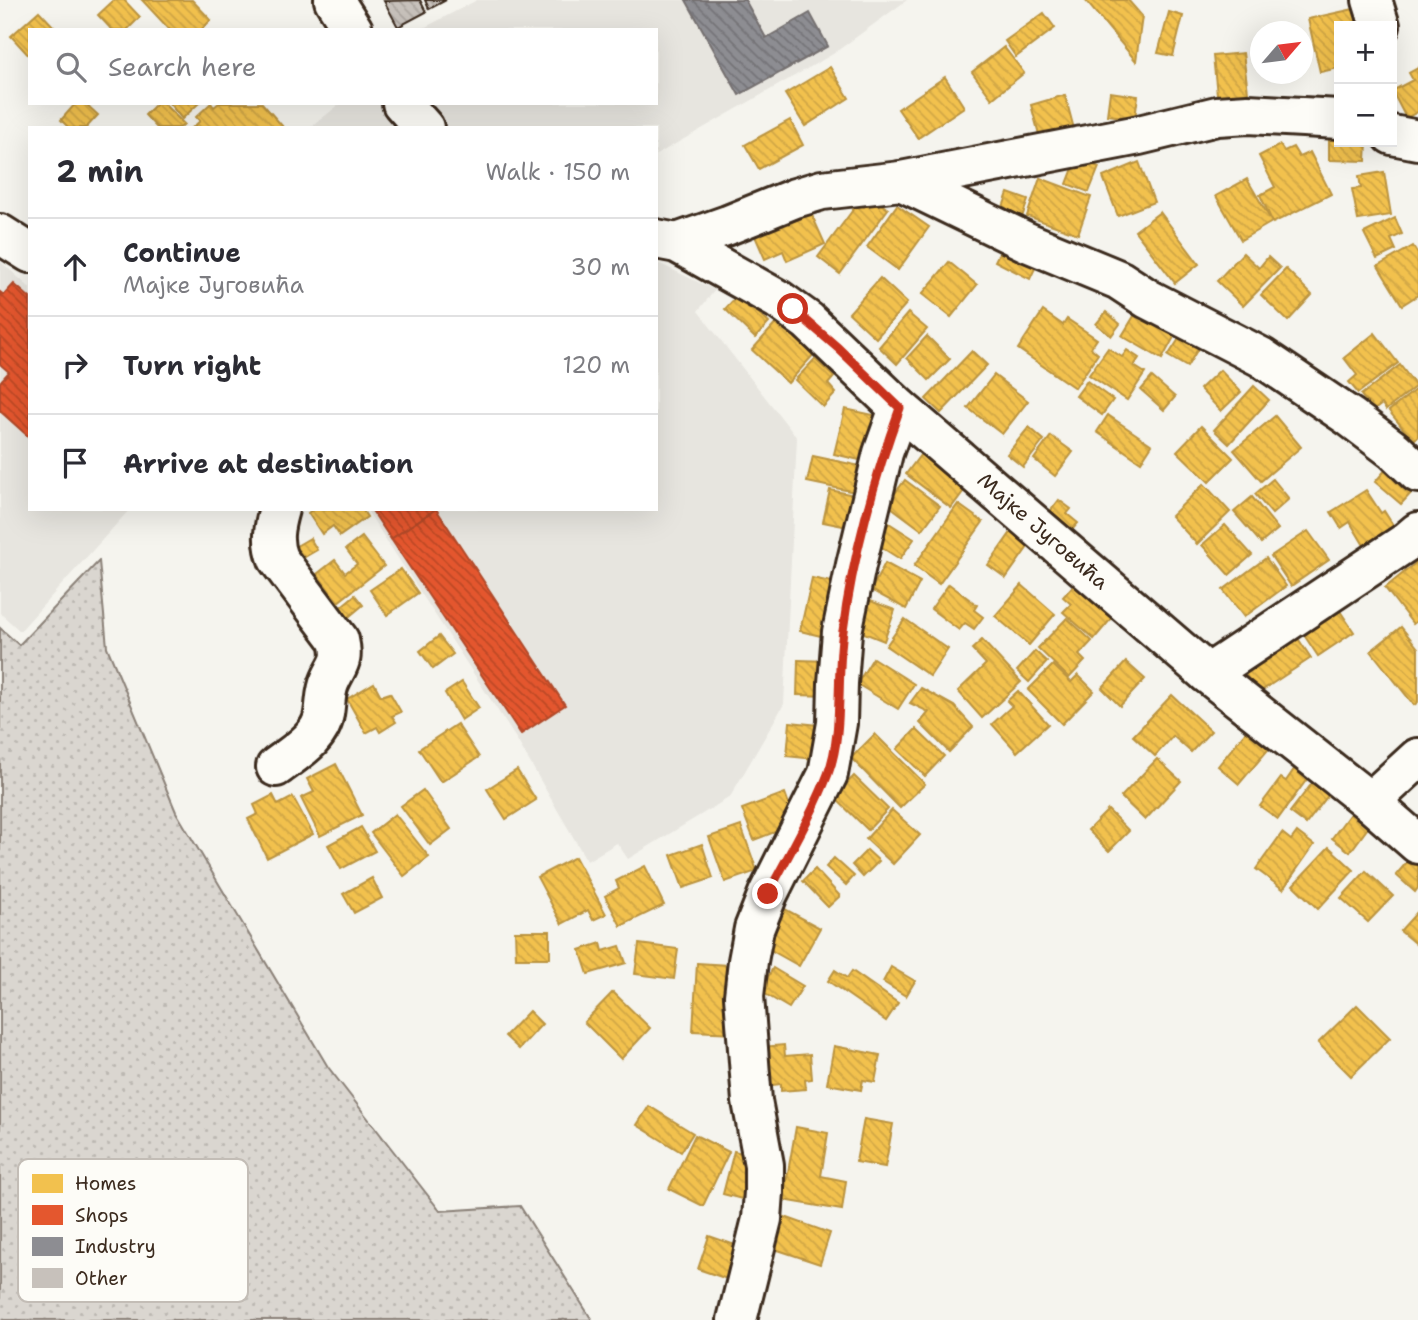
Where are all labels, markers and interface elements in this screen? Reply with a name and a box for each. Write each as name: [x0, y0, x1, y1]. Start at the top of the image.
north arrow: [1250, 21, 1313, 84]
map controls: [1334, 21, 1397, 147]
button: +: [1334, 21, 1397, 84]
search box: [28, 28, 658, 105]
icon: search: [52, 48, 90, 86]
text: Search here: [108, 49, 257, 84]
button: −: [1334, 84, 1397, 147]
text: 2 min: [56, 151, 143, 192]
text: Walk · 150 m: [485, 157, 630, 187]
text: Continue: [123, 235, 241, 270]
icon: ahead: [56, 248, 94, 286]
text: 30 m: [571, 252, 630, 282]
text: Мајке Југовића: [123, 270, 304, 300]
route start: [777, 293, 808, 324]
icon: right: [56, 346, 94, 384]
text: Turn right: [123, 348, 261, 383]
text: 120 m: [562, 350, 630, 380]
icon: arrive: [56, 444, 94, 482]
text: Arrive at destination: [123, 446, 413, 481]
street label: Мајке Југовића: [971, 466, 1115, 596]
route end: [752, 878, 783, 909]
legend: [18, 1159, 248, 1302]
text: Homes: [75, 1171, 136, 1196]
text: Shops: [75, 1203, 129, 1228]
text: Industry: [75, 1234, 156, 1259]
text: Other: [75, 1266, 128, 1291]

